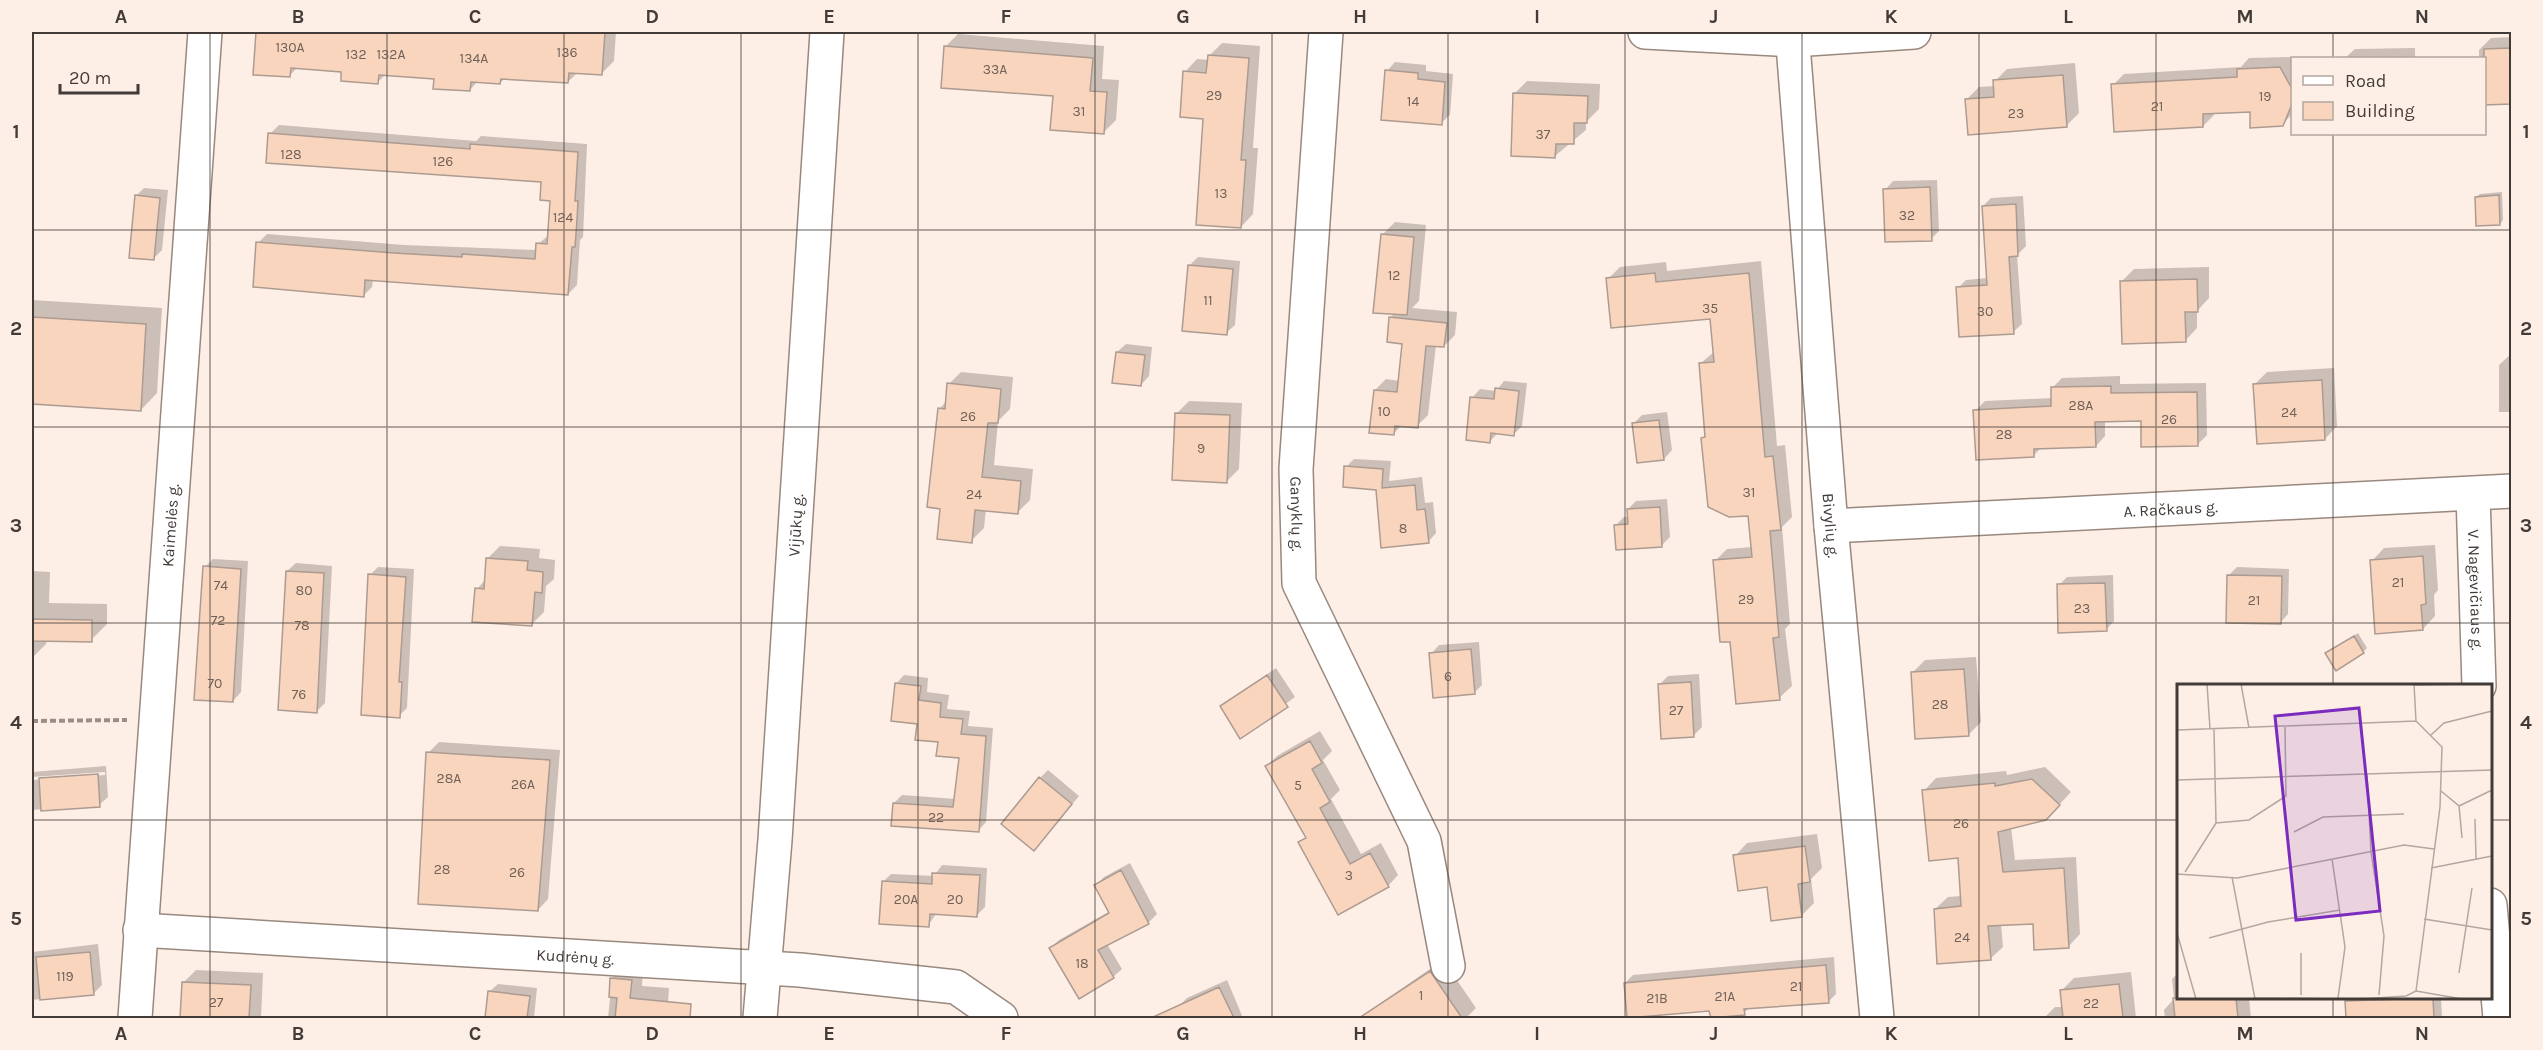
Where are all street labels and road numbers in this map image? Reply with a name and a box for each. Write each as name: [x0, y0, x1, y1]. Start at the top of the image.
street label: Ganyklų g.: [1287, 476, 1308, 552]
street label: Kaimelės g.: [158, 483, 182, 567]
street label: Bivylių g.: [1819, 492, 1843, 559]
street label: Vijūkų g.: [784, 493, 807, 557]
street label: A. Račkaus g.: [2123, 497, 2218, 520]
street label: V. Nagevičiaus g.: [2465, 529, 2487, 651]
street label: Kudrėnų g.: [536, 945, 615, 968]

